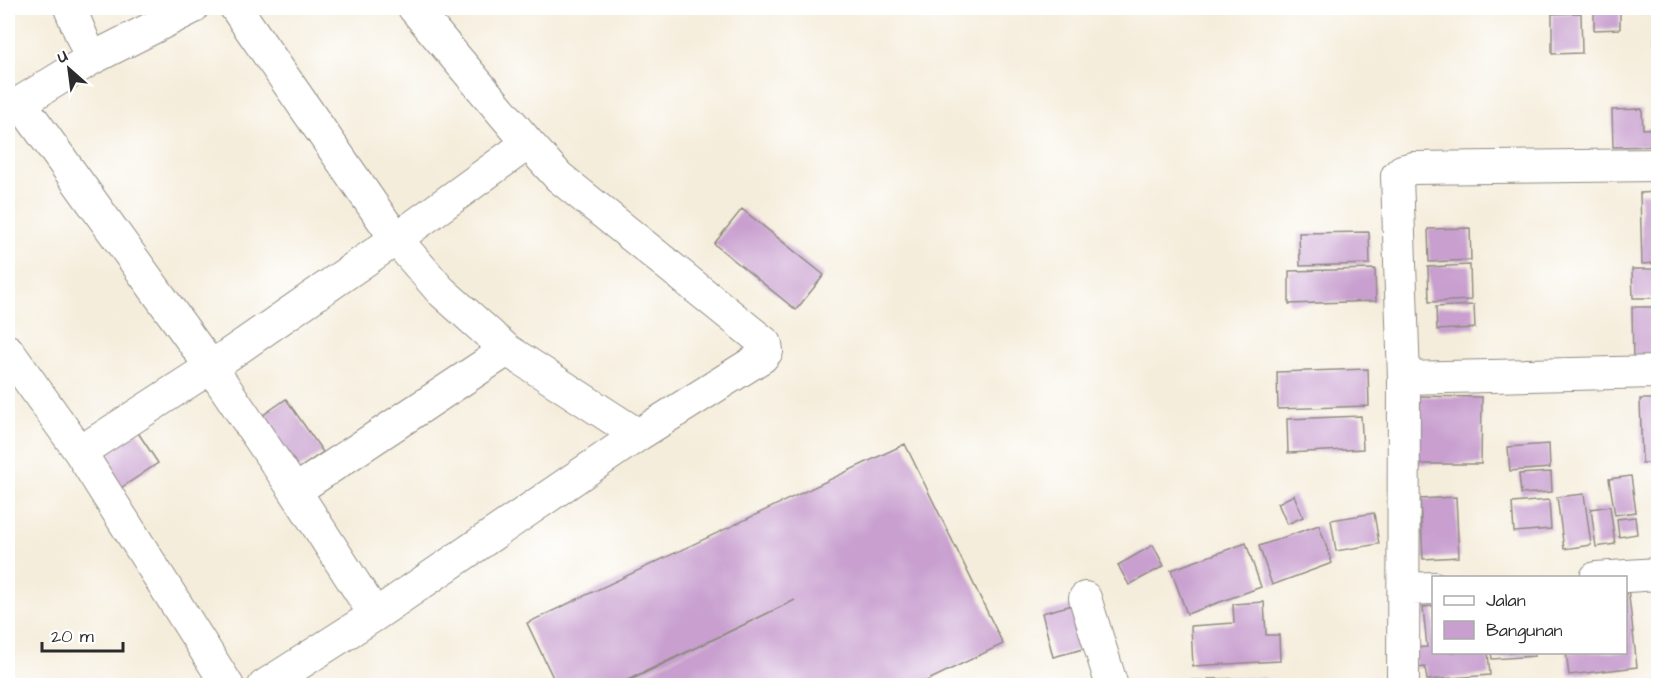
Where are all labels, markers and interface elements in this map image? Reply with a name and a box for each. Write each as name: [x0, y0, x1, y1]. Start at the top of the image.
north arrow: [39, 39, 99, 99]
text: U: [53, 45, 72, 68]
legend: [1432, 576, 1627, 654]
text: Jalan: [1486, 588, 1526, 613]
scale bar: [42, 615, 123, 653]
text: Bangunan: [1486, 618, 1563, 644]
text: 20 m: [51, 624, 94, 649]

